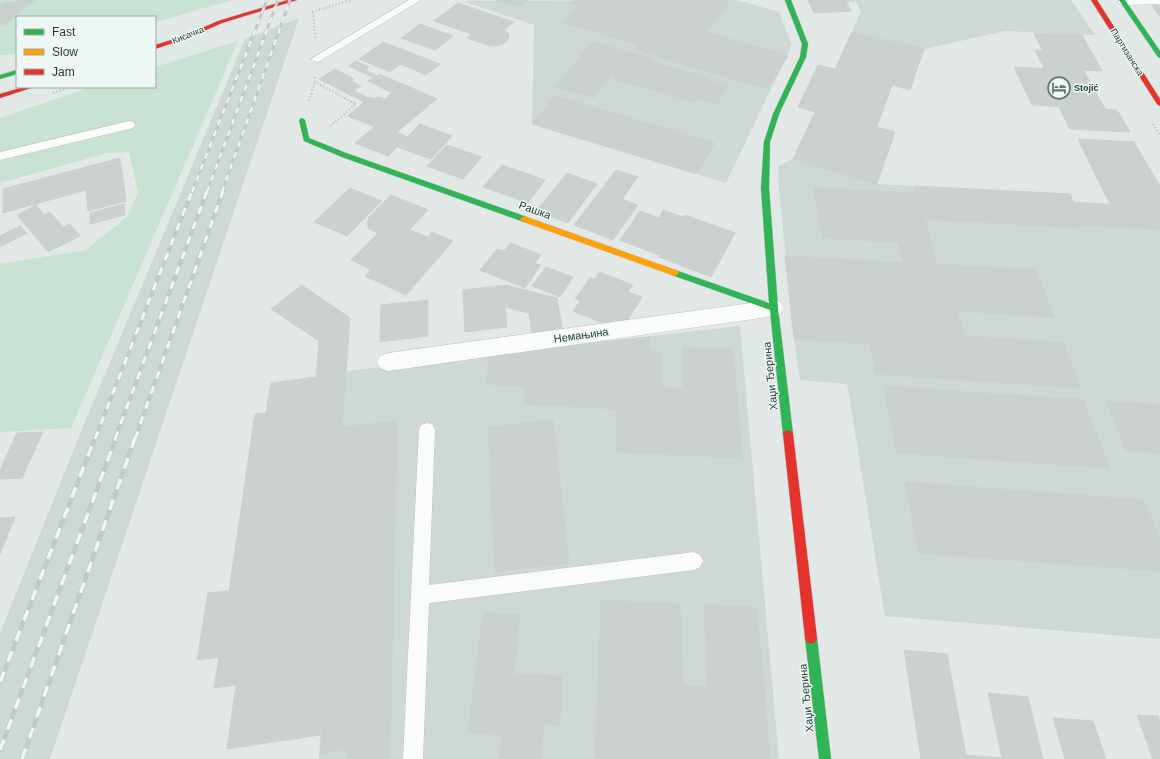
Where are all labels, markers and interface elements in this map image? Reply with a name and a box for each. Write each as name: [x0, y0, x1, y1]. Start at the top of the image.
legend: [16, 16, 156, 88]
street label: Кисачка: [171, 24, 205, 46]
text: Fast: [52, 25, 76, 39]
street label: Партизанска: [1109, 27, 1145, 77]
text: Slow: [52, 45, 78, 59]
text: Jam: [52, 65, 75, 79]
hotel icon: Stojić: [1046, 75, 1072, 101]
place label: Stojić: [1074, 83, 1099, 93]
street label: Рашка: [517, 199, 553, 222]
street label: Немањина: [553, 325, 610, 345]
street label: Хаџи Ђерина: [760, 340, 780, 411]
street label: Хаџи Ђерина: [796, 662, 816, 733]

